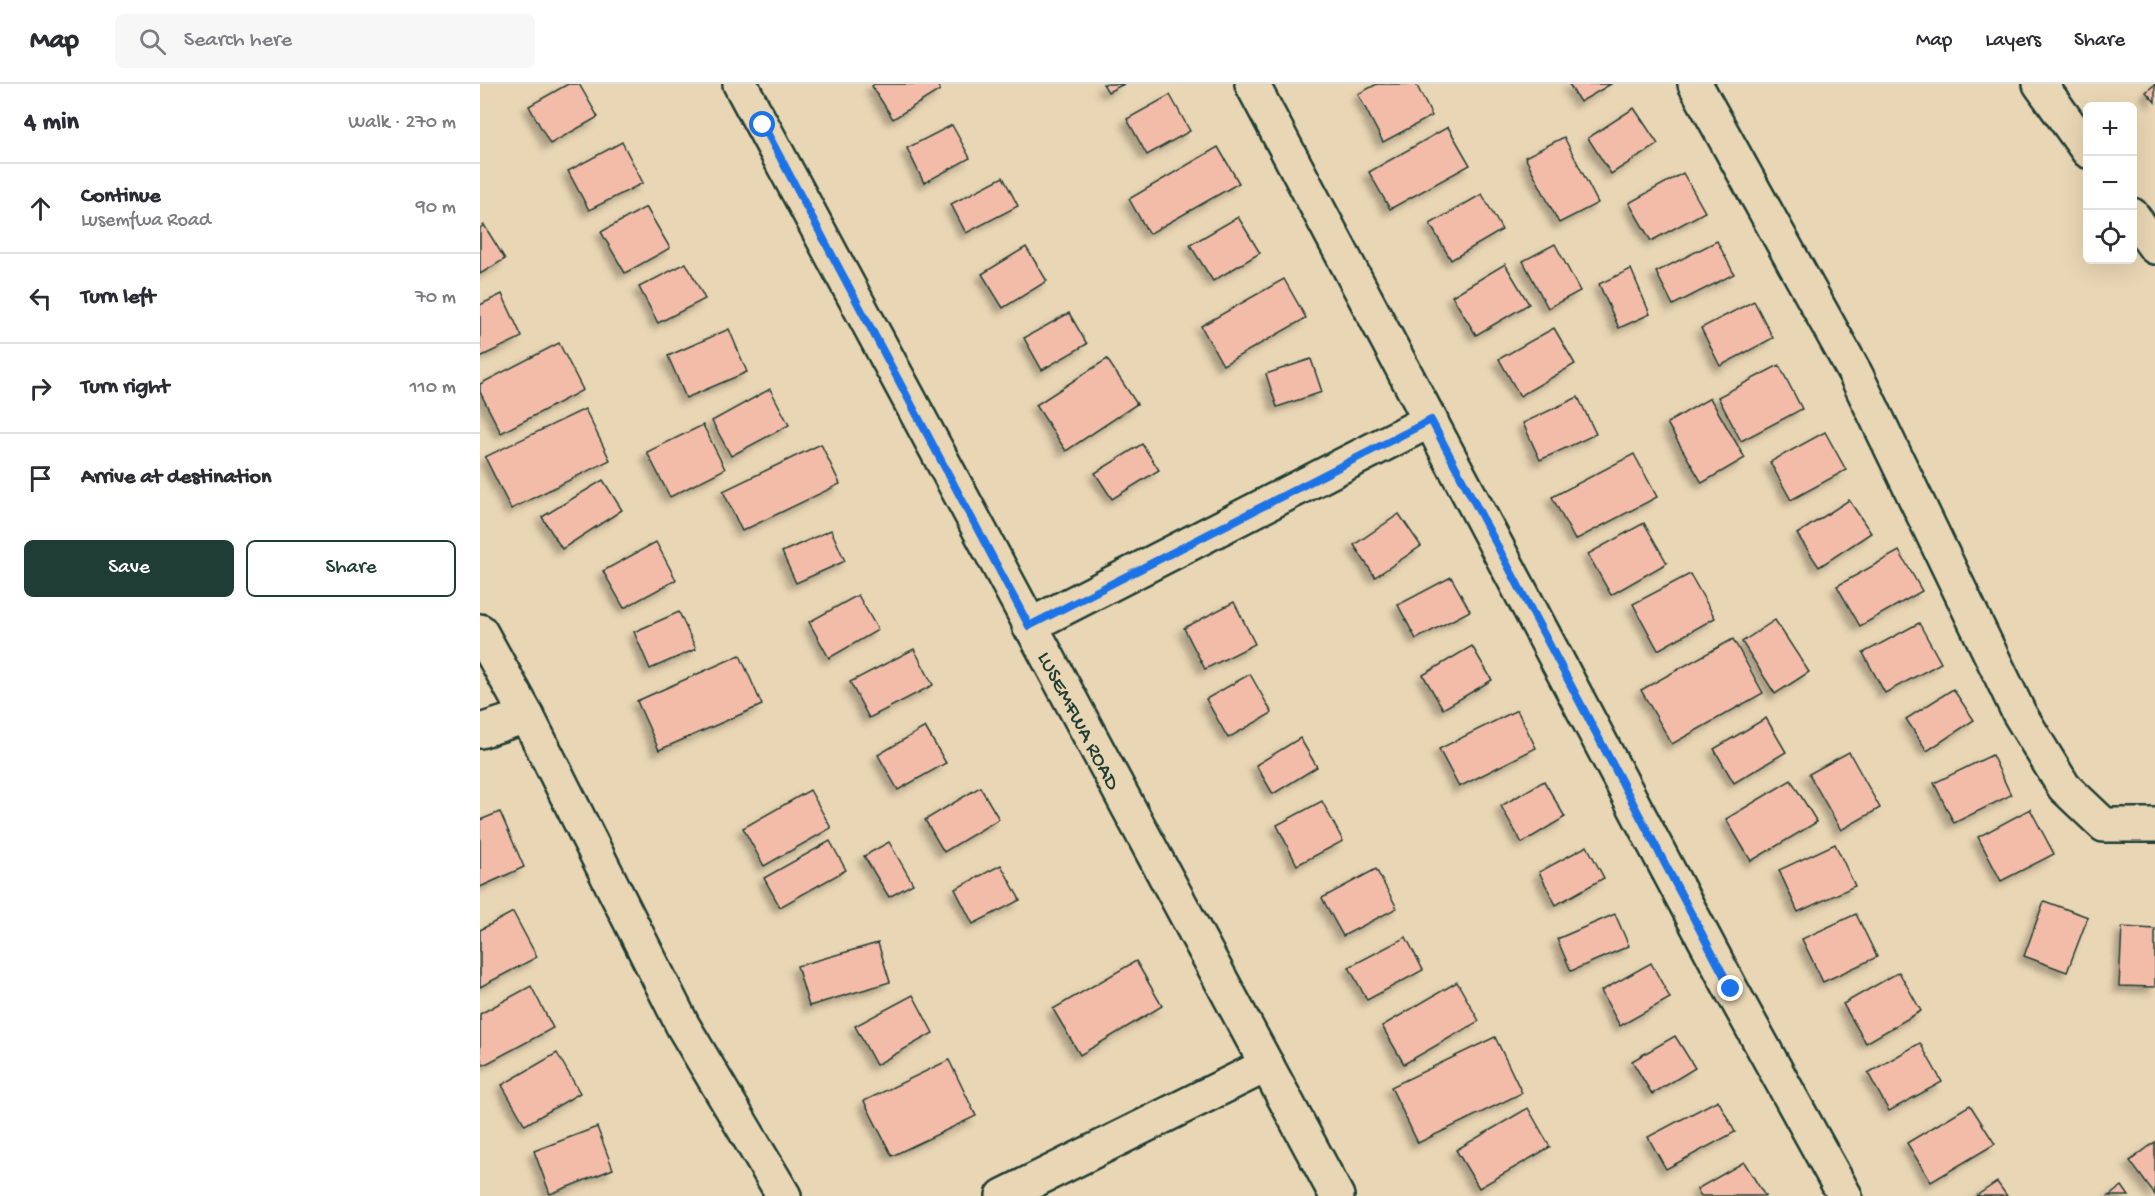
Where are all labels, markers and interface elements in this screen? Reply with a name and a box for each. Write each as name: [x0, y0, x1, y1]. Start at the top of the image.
search box: [115, 14, 535, 68]
text: Map: [30, 25, 79, 58]
icon: search: [136, 25, 169, 58]
text: Search here: [184, 28, 292, 54]
text: Map: [1916, 29, 1952, 54]
text: Layers: [1985, 29, 2041, 54]
text: Share: [2074, 29, 2125, 54]
map controls: [2083, 102, 2137, 264]
button: +: [2083, 102, 2137, 156]
text: 4 min: [24, 108, 79, 139]
route start: [749, 111, 775, 137]
text: Walk · 270 m: [348, 112, 456, 135]
button: −: [2083, 156, 2137, 210]
text: Continue: [81, 184, 161, 210]
icon: ahead: [24, 192, 57, 225]
text: 90 m: [416, 197, 456, 220]
text: Lusemfwa Road: [81, 210, 211, 233]
button: locate: [2083, 210, 2137, 264]
icon: left: [24, 282, 57, 315]
text: Turn left: [81, 285, 155, 311]
text: 70 m: [415, 287, 456, 310]
icon: right: [24, 372, 57, 405]
text: Turn right: [81, 375, 169, 401]
text: 110 m: [410, 377, 456, 400]
icon: arrive: [24, 462, 57, 495]
text: Arrive at destination: [81, 465, 271, 491]
button: Save: [24, 540, 234, 597]
button: Share: [246, 540, 456, 597]
street label: LUSEMFWA ROAD: [1030, 648, 1124, 795]
route end: [1717, 975, 1743, 1001]

